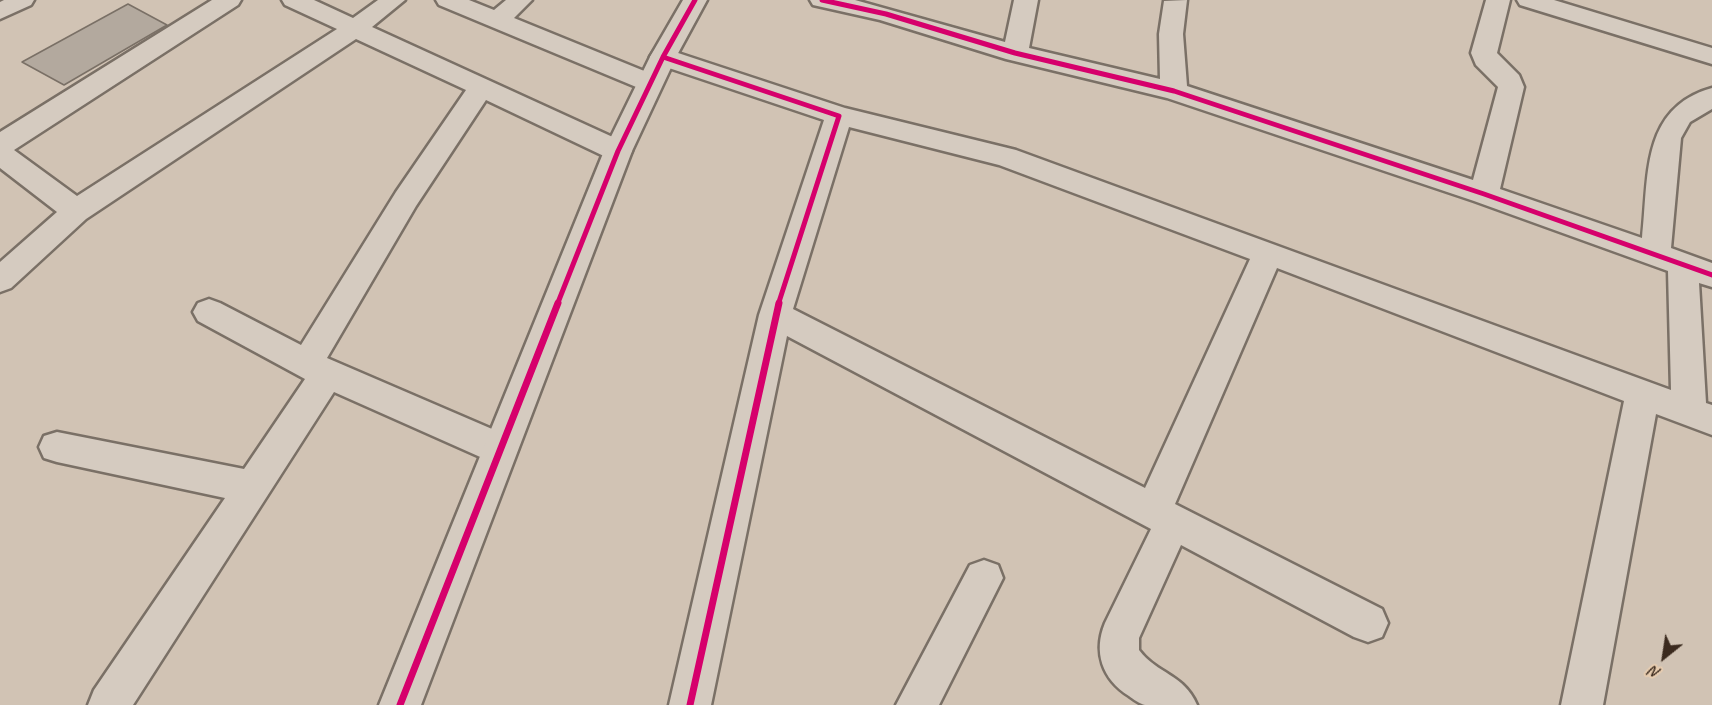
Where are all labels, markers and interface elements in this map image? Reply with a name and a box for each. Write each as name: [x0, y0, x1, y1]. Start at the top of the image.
north arrow: [1634, 627, 1694, 687]
text: N: [1646, 661, 1664, 684]

